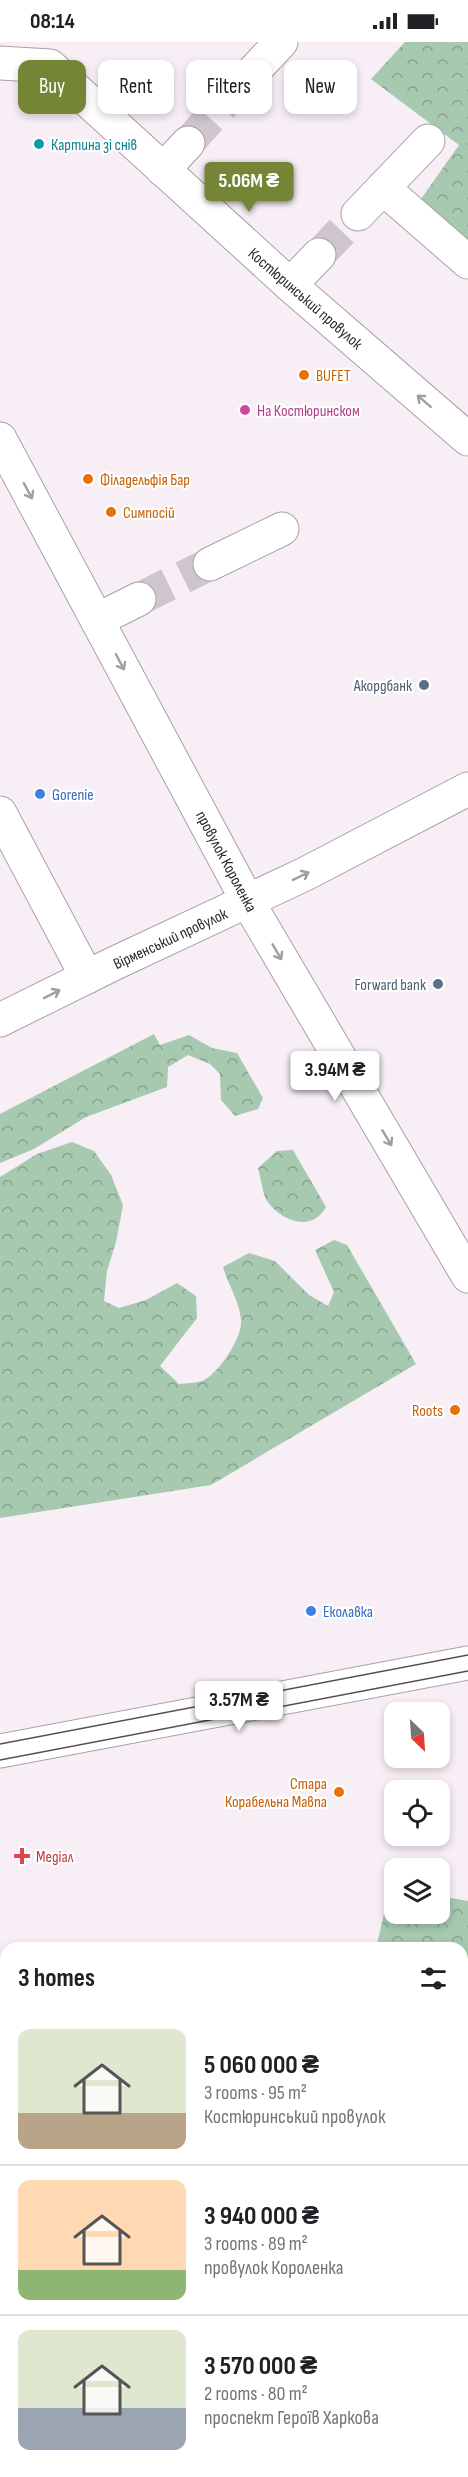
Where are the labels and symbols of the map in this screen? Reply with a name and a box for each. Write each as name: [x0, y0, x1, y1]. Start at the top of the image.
place label: Картина зі снів: [51, 136, 137, 155]
marker: Картина зі снів: [32, 137, 46, 151]
pin: 5.06M ₴: [194, 162, 304, 213]
street label: Костюринський провулок: [244, 244, 367, 355]
place label: BUFET: [316, 367, 351, 386]
marker: BUFET: [297, 368, 311, 382]
one-way arrow: [417, 394, 432, 408]
place label: На Костюринском: [257, 402, 360, 421]
marker: На Костюринском: [238, 403, 252, 417]
place label: Філадельфія Бар: [100, 471, 190, 490]
marker: Філадельфія Бар: [81, 472, 95, 486]
one-way arrow: [23, 481, 34, 499]
place label: Симпосій: [123, 504, 175, 523]
marker: Симпосій: [104, 505, 118, 519]
one-way arrow: [115, 653, 126, 671]
place label: Акордбанк: [353, 677, 413, 696]
marker: Акордбанк: [417, 678, 431, 692]
place label: Gorenie: [52, 786, 94, 805]
marker: Gorenie: [33, 787, 47, 801]
street label: провулок Короленка: [191, 808, 260, 915]
one-way arrow: [291, 870, 309, 881]
street label: Вірменський провулок: [111, 904, 231, 974]
one-way arrow: [271, 943, 283, 960]
place label: Forward bank: [354, 976, 426, 995]
marker: Forward bank: [431, 977, 445, 991]
one-way arrow: [43, 988, 61, 999]
pin: 3.94M ₴: [280, 1051, 390, 1102]
one-way arrow: [381, 1130, 393, 1147]
place label: Roots: [412, 1402, 443, 1421]
marker: Roots: [448, 1403, 462, 1417]
place label: Еколавка: [323, 1603, 373, 1622]
marker: Еколавка: [304, 1604, 318, 1618]
pin: 3.57M ₴: [184, 1681, 294, 1732]
north arrow: [384, 1702, 450, 1768]
place label: Стара Корабельна Мавпа: [225, 1775, 327, 1812]
marker: Стара Корабельна Мавпа: [332, 1785, 346, 1799]
marker: Медіал: [13, 1847, 31, 1865]
place label: Медіал: [36, 1848, 74, 1867]

